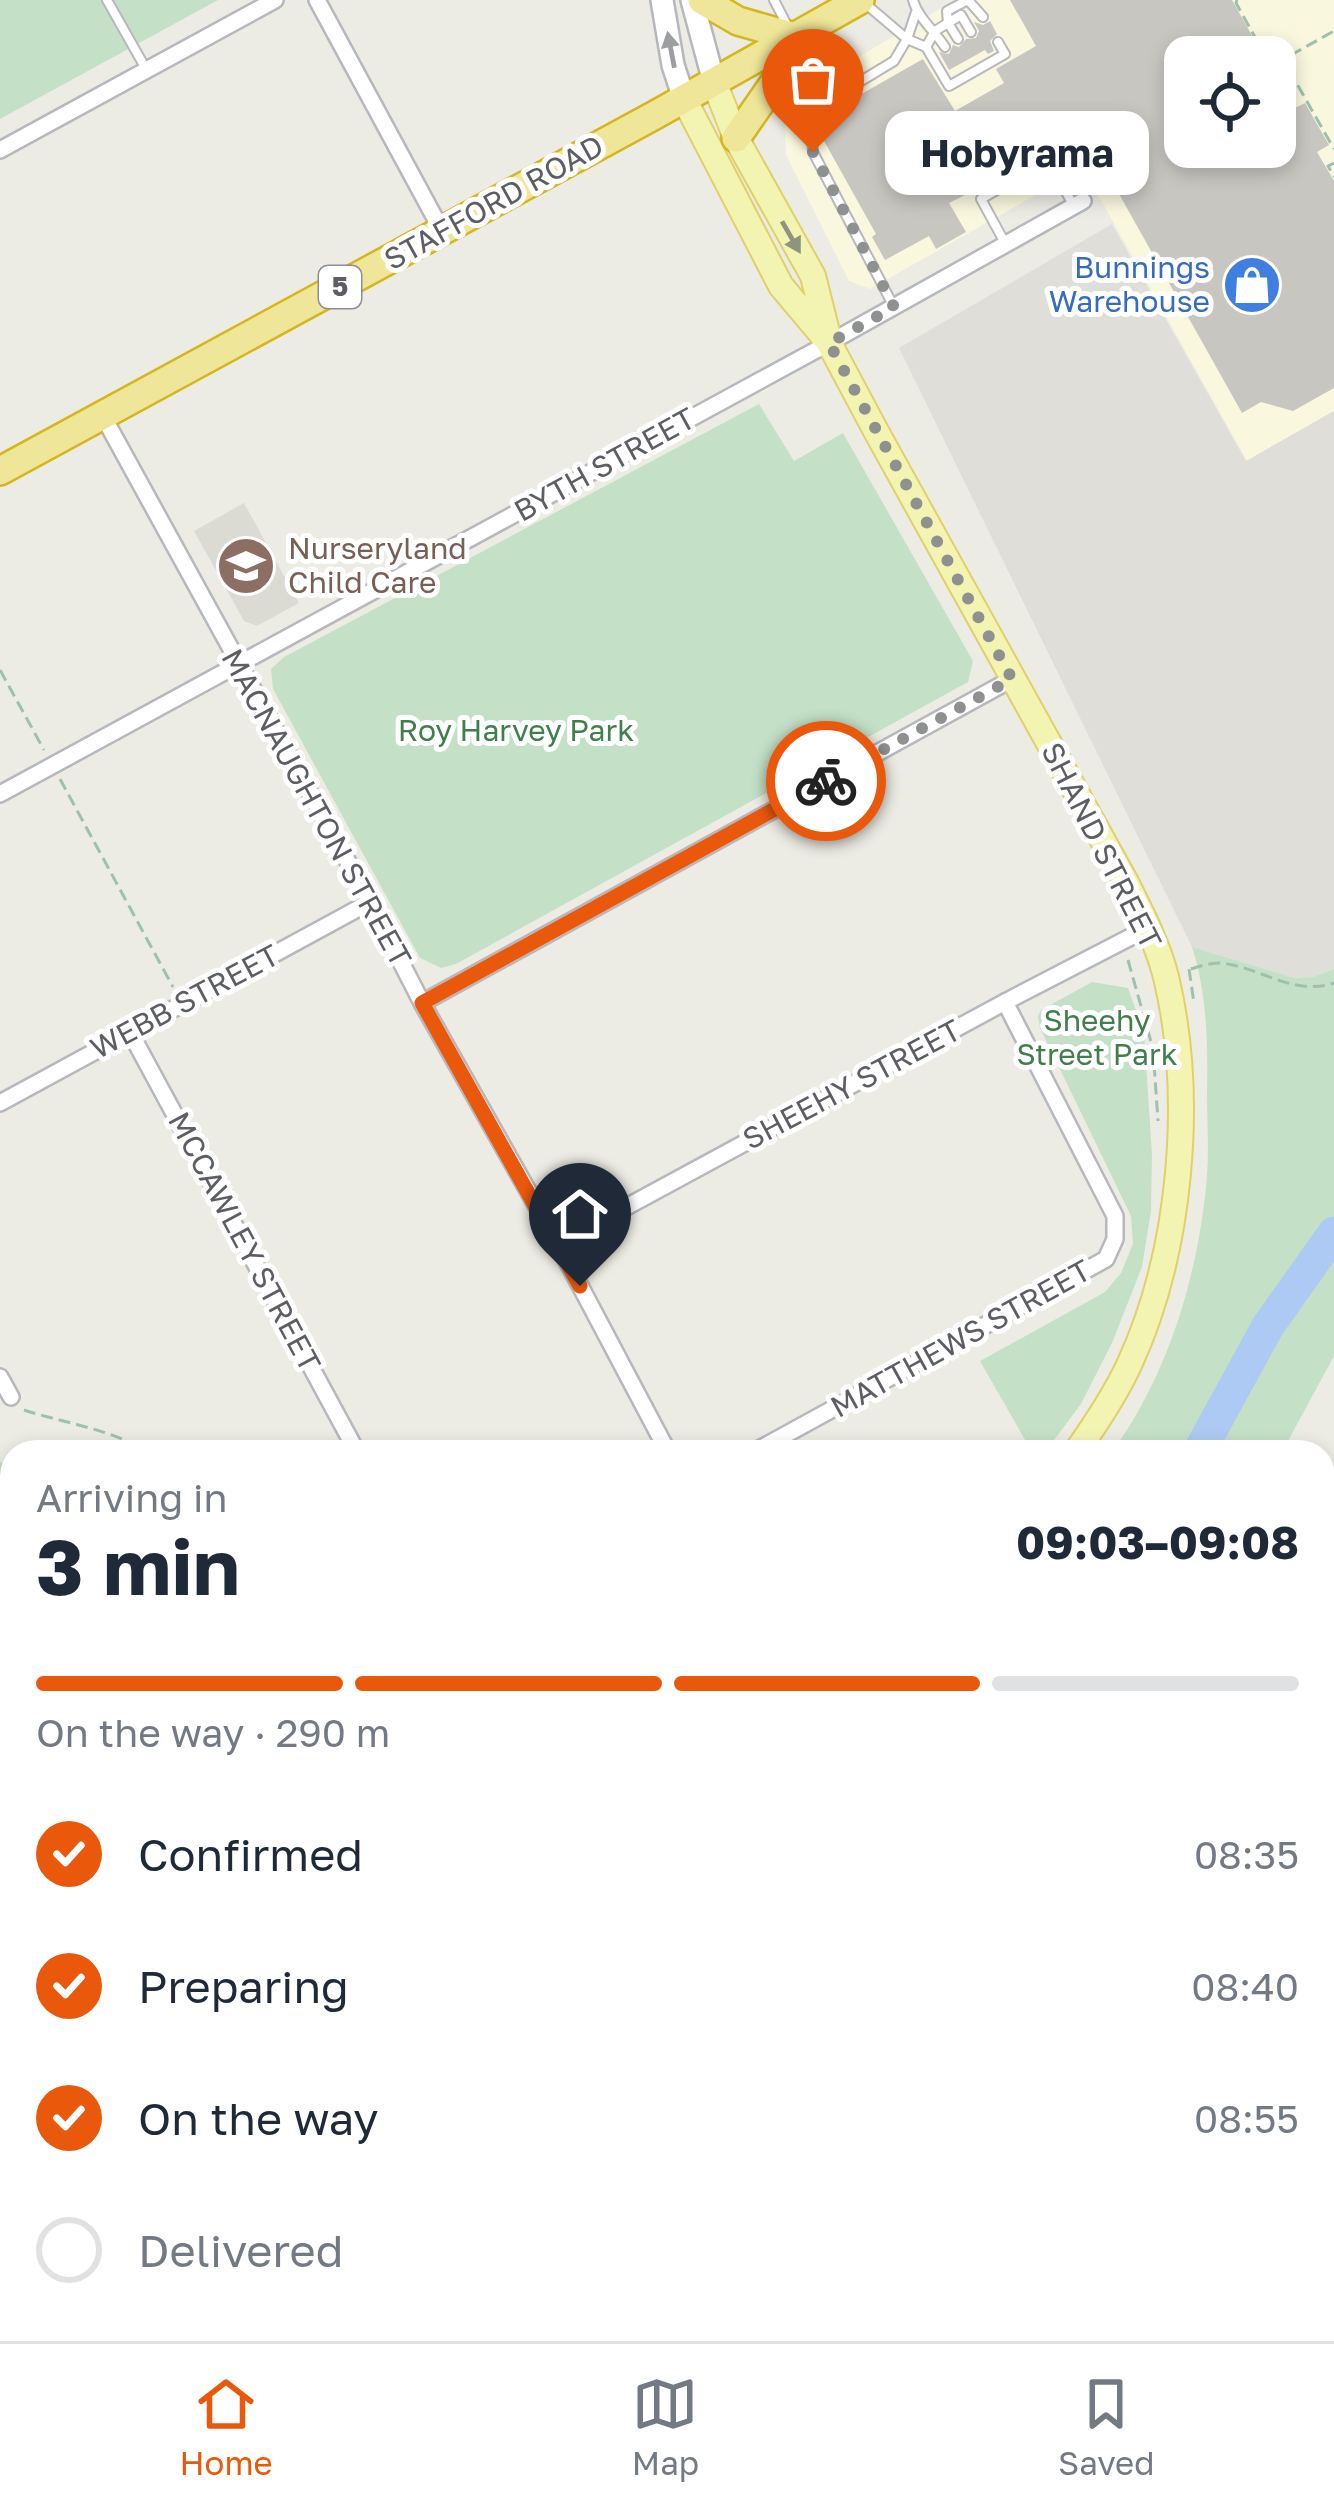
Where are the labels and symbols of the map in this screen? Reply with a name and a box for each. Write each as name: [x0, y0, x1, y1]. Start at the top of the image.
pin: [762, 29, 864, 152]
one-way arrow: [661, 31, 680, 68]
callout: Hobyrama: [885, 110, 1149, 194]
street label: STAFFORD ROAD: [378, 127, 609, 277]
one-way arrow: [780, 220, 801, 254]
place label: Bunnings Warehouse: [1049, 249, 1210, 319]
shop icon: Bunnings Warehouse: [1221, 254, 1283, 316]
road number: 5: [319, 266, 361, 308]
street label: BYTH STREET: [508, 400, 701, 529]
place label: Nurseryland Child Care: [288, 530, 467, 600]
school or university icon: Nurseryland Child Care: [215, 535, 277, 597]
street label: MACNAUGHTON STREET: [214, 642, 419, 973]
park label: Roy Harvey Park: [398, 712, 634, 748]
courier: [766, 721, 886, 841]
street label: SHAND STREET: [1034, 736, 1169, 955]
street label: WEBB STREET: [84, 936, 285, 1066]
park label: Sheehy Street Park: [1016, 1002, 1178, 1072]
street label: SHEEHY STREET: [736, 1012, 967, 1157]
street label: MCCAWLEY STREET: [161, 1106, 329, 1378]
pin: [529, 1163, 631, 1286]
street label: MATTHEWS STREET: [824, 1252, 1097, 1425]

